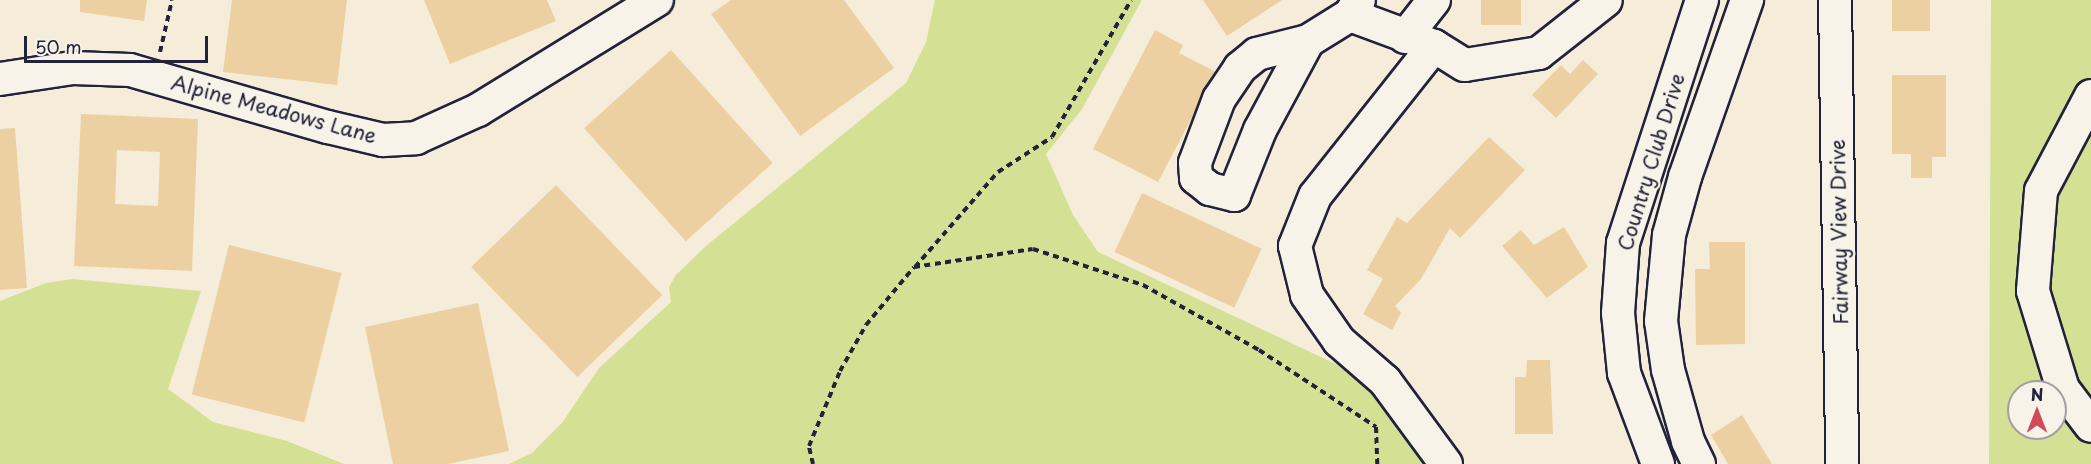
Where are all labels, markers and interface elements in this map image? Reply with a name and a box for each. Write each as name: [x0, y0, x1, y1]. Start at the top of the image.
scale bar: [27, 24, 212, 62]
text: 50 m: [35, 33, 82, 60]
street label: Alpine Meadows Lane: [169, 70, 379, 148]
street label: Country Club Drive: [1612, 70, 1690, 254]
street label: Fairway View Drive: [1825, 139, 1853, 325]
north arrow: [2007, 380, 2067, 440]
text: N: [2031, 382, 2043, 406]

